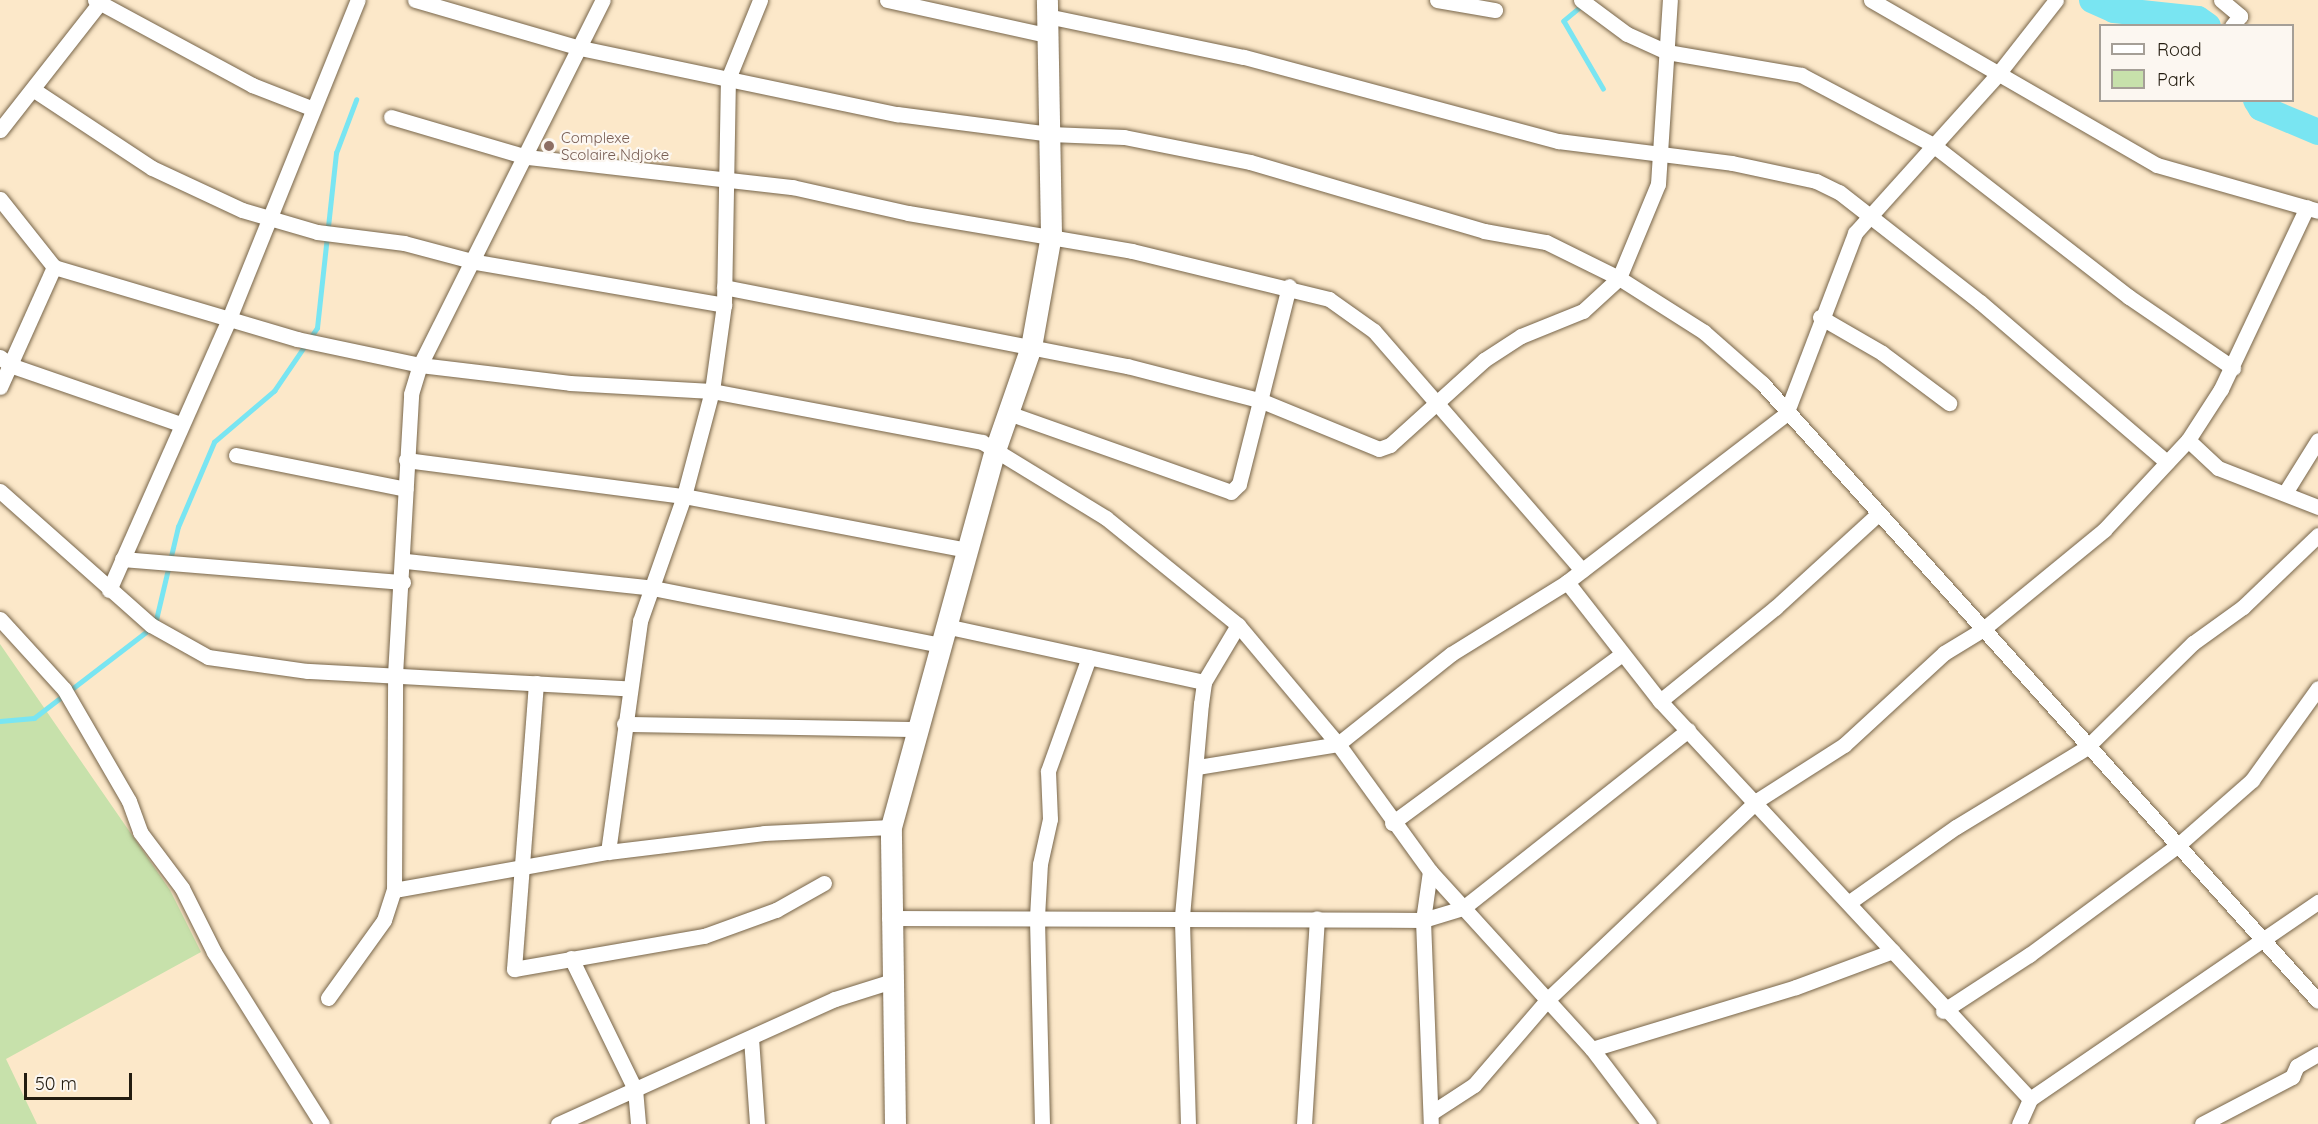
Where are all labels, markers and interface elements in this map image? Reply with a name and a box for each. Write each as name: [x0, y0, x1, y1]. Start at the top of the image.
legend: [2099, 24, 2294, 102]
text: Road: [2157, 38, 2202, 61]
text: Park: [2157, 68, 2195, 91]
place label: Complexe Scolaire Ndjoke: [561, 128, 669, 163]
marker: Complexe Scolaire Ndjoke: [542, 139, 556, 153]
scale bar: [27, 1061, 135, 1099]
text: 50 m: [35, 1072, 77, 1095]

